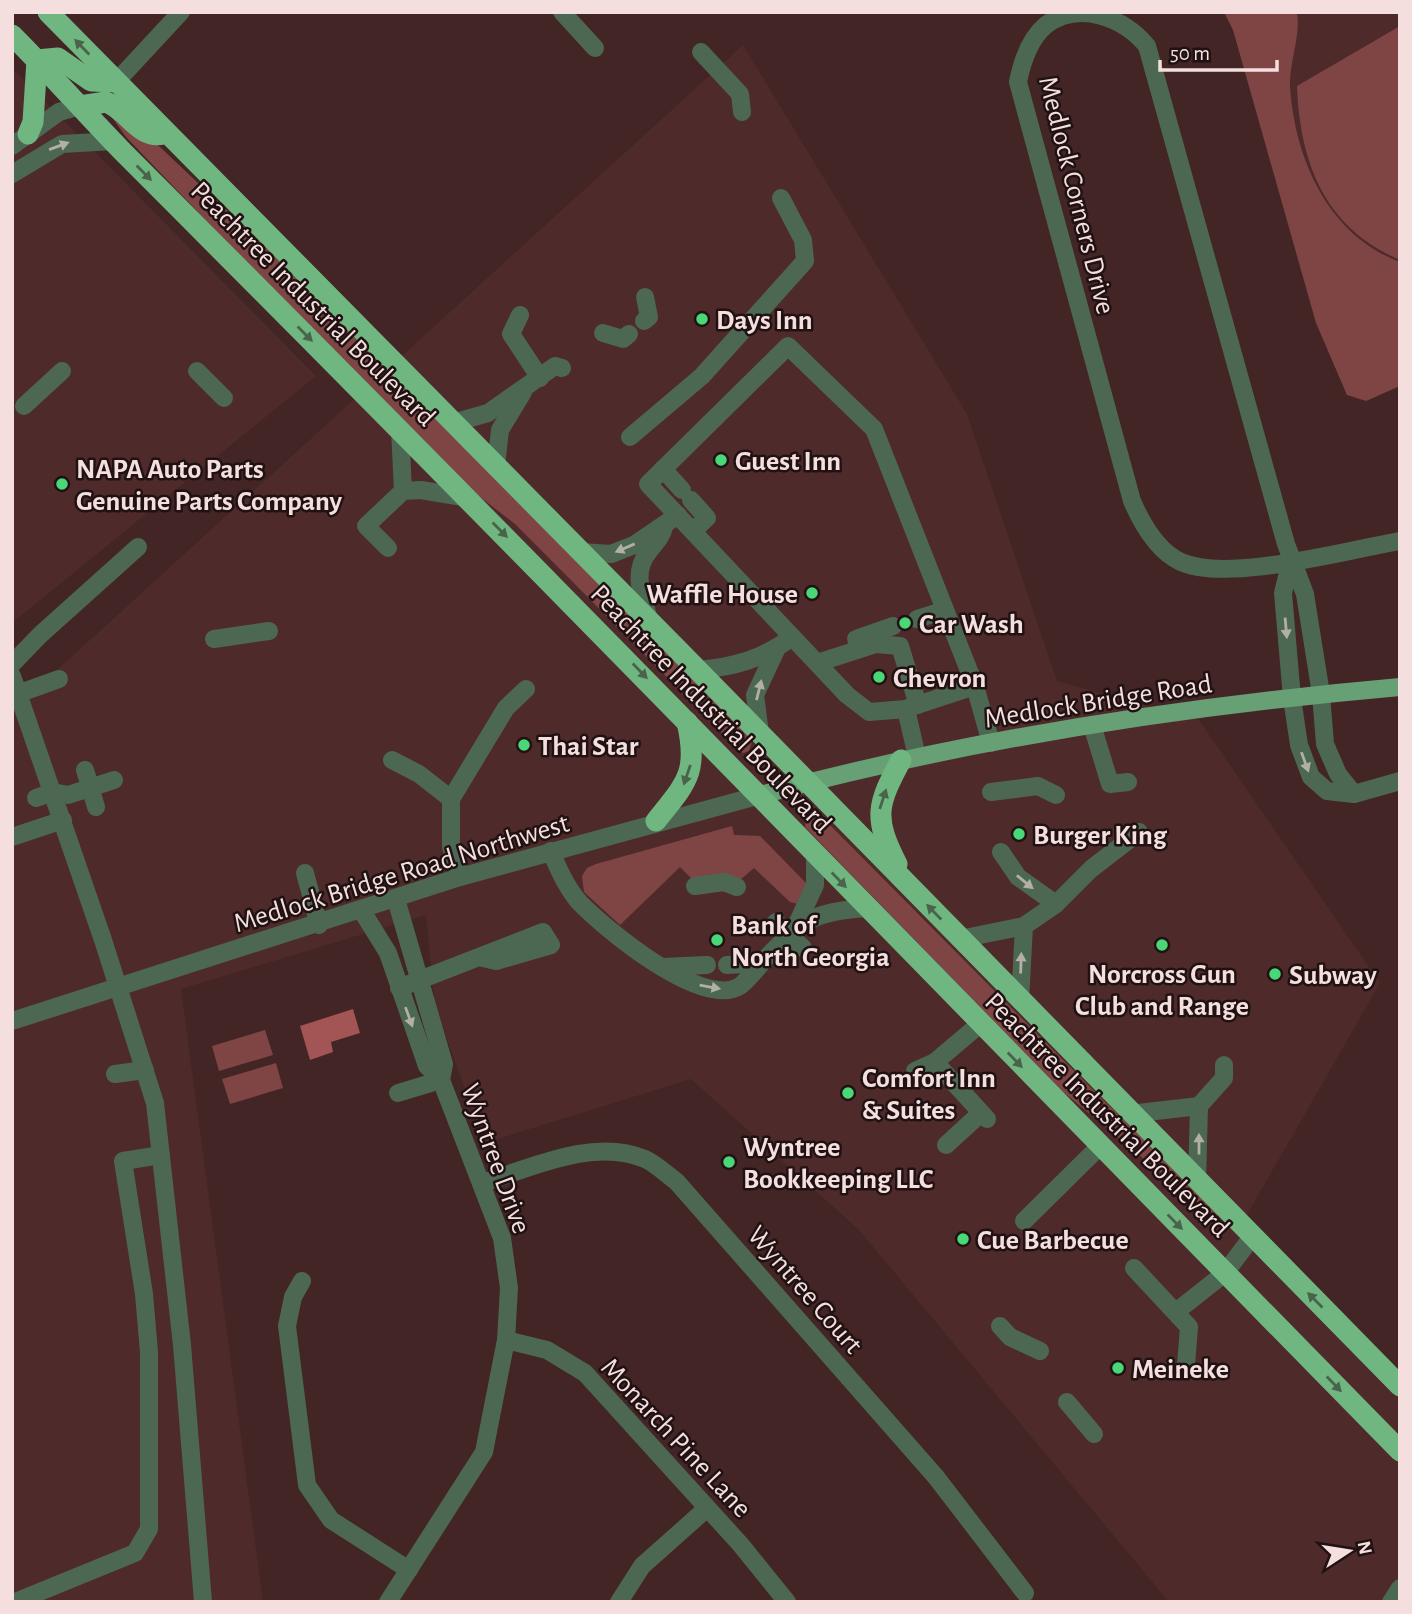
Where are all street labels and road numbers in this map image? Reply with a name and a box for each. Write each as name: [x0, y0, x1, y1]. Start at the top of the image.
street label: Medlock Corners Drive: [1033, 74, 1119, 317]
street label: Peachtree Industrial Boulevard: [185, 177, 440, 432]
street label: Peachtree Industrial Boulevard: [585, 580, 836, 839]
street label: Medlock Bridge Road: [983, 670, 1214, 734]
street label: Medlock Bridge Road Northwest: [231, 809, 573, 938]
street label: Peachtree Industrial Boulevard: [979, 988, 1234, 1243]
street label: Wyntree Drive: [455, 1080, 535, 1237]
street label: Wyntree Court: [742, 1221, 867, 1359]
street label: Monarch Pine Lane: [595, 1353, 756, 1523]

